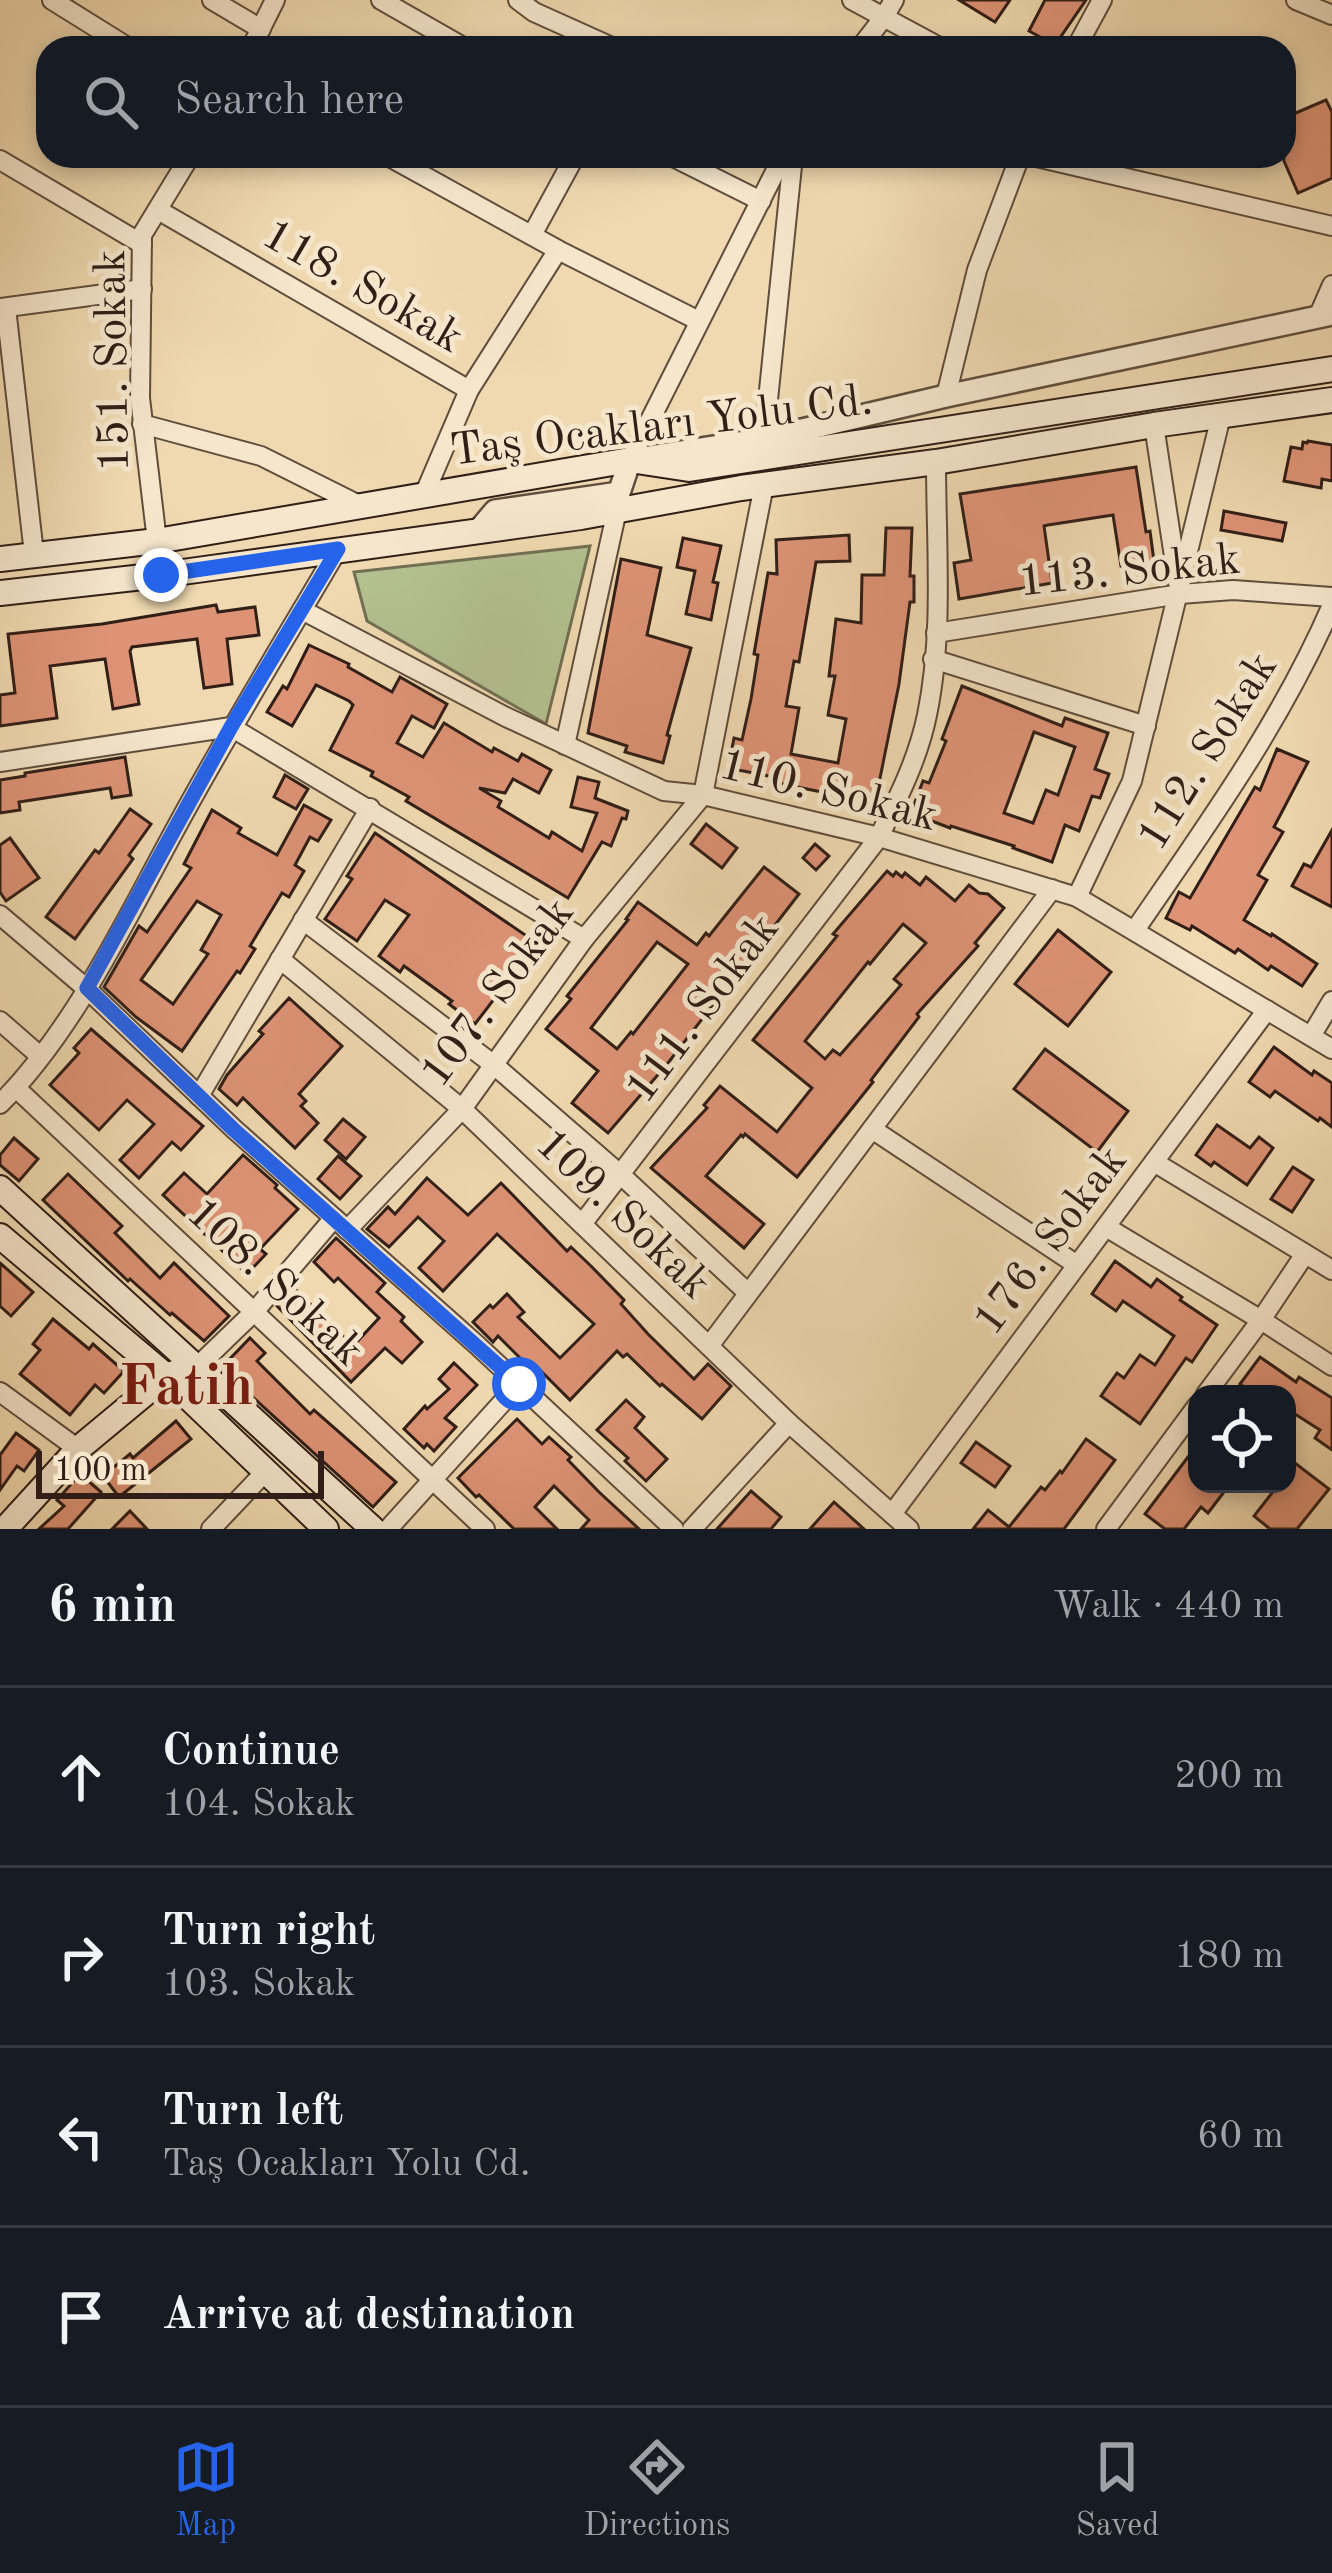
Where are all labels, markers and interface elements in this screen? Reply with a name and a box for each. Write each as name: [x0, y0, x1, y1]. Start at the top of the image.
search box: [36, 36, 1296, 168]
icon: search: [78, 69, 144, 135]
text: Search here: [174, 79, 404, 124]
street label: 118. Sokak: [254, 213, 469, 363]
street label: 151. Sokak: [90, 249, 139, 473]
street label: Taş Ocakları Yolu Cd.: [448, 379, 875, 476]
street label: 113. Sokak: [1016, 538, 1243, 606]
route end: [134, 548, 188, 602]
street label: 112. Sokak: [1131, 646, 1287, 859]
street label: 110. Sokak: [714, 744, 941, 841]
street label: 107. Sokak: [414, 891, 584, 1096]
street label: 111. Sokak: [619, 907, 789, 1112]
street label: 109. Sokak: [526, 1122, 718, 1309]
street label: 176. Sokak: [967, 1139, 1137, 1344]
street label: 108. Sokak: [177, 1191, 371, 1376]
route start: [492, 1357, 546, 1411]
district label: Fatih: [119, 1361, 253, 1418]
map controls: [1188, 1385, 1296, 1493]
button: locate: [1188, 1385, 1296, 1493]
scale bar: [36, 1445, 324, 1498]
text: 100 m: [54, 1455, 147, 1488]
text: 6 min: [48, 1582, 176, 1633]
text: Walk · 440 m: [1053, 1587, 1284, 1626]
text: Continue: [162, 1730, 340, 1775]
icon: ahead: [48, 1744, 114, 1810]
text: 200 m: [1174, 1757, 1284, 1796]
text: 104. Sokak: [162, 1785, 355, 1824]
text: Turn right: [162, 1910, 375, 1955]
icon: right: [48, 1924, 114, 1990]
text: 180 m: [1174, 1937, 1284, 1976]
text: 103. Sokak: [162, 1965, 355, 2004]
text: Turn left: [162, 2090, 343, 2135]
icon: left: [48, 2104, 114, 2170]
text: 60 m: [1197, 2117, 1284, 2156]
text: Taş Ocakları Yolu Cd.: [162, 2145, 531, 2184]
icon: arrive: [48, 2284, 114, 2350]
text: Arrive at destination: [162, 2294, 575, 2339]
tab: Map: [173, 2434, 239, 2547]
tab: Directions: [584, 2434, 730, 2547]
tab: Saved: [1075, 2434, 1159, 2547]

